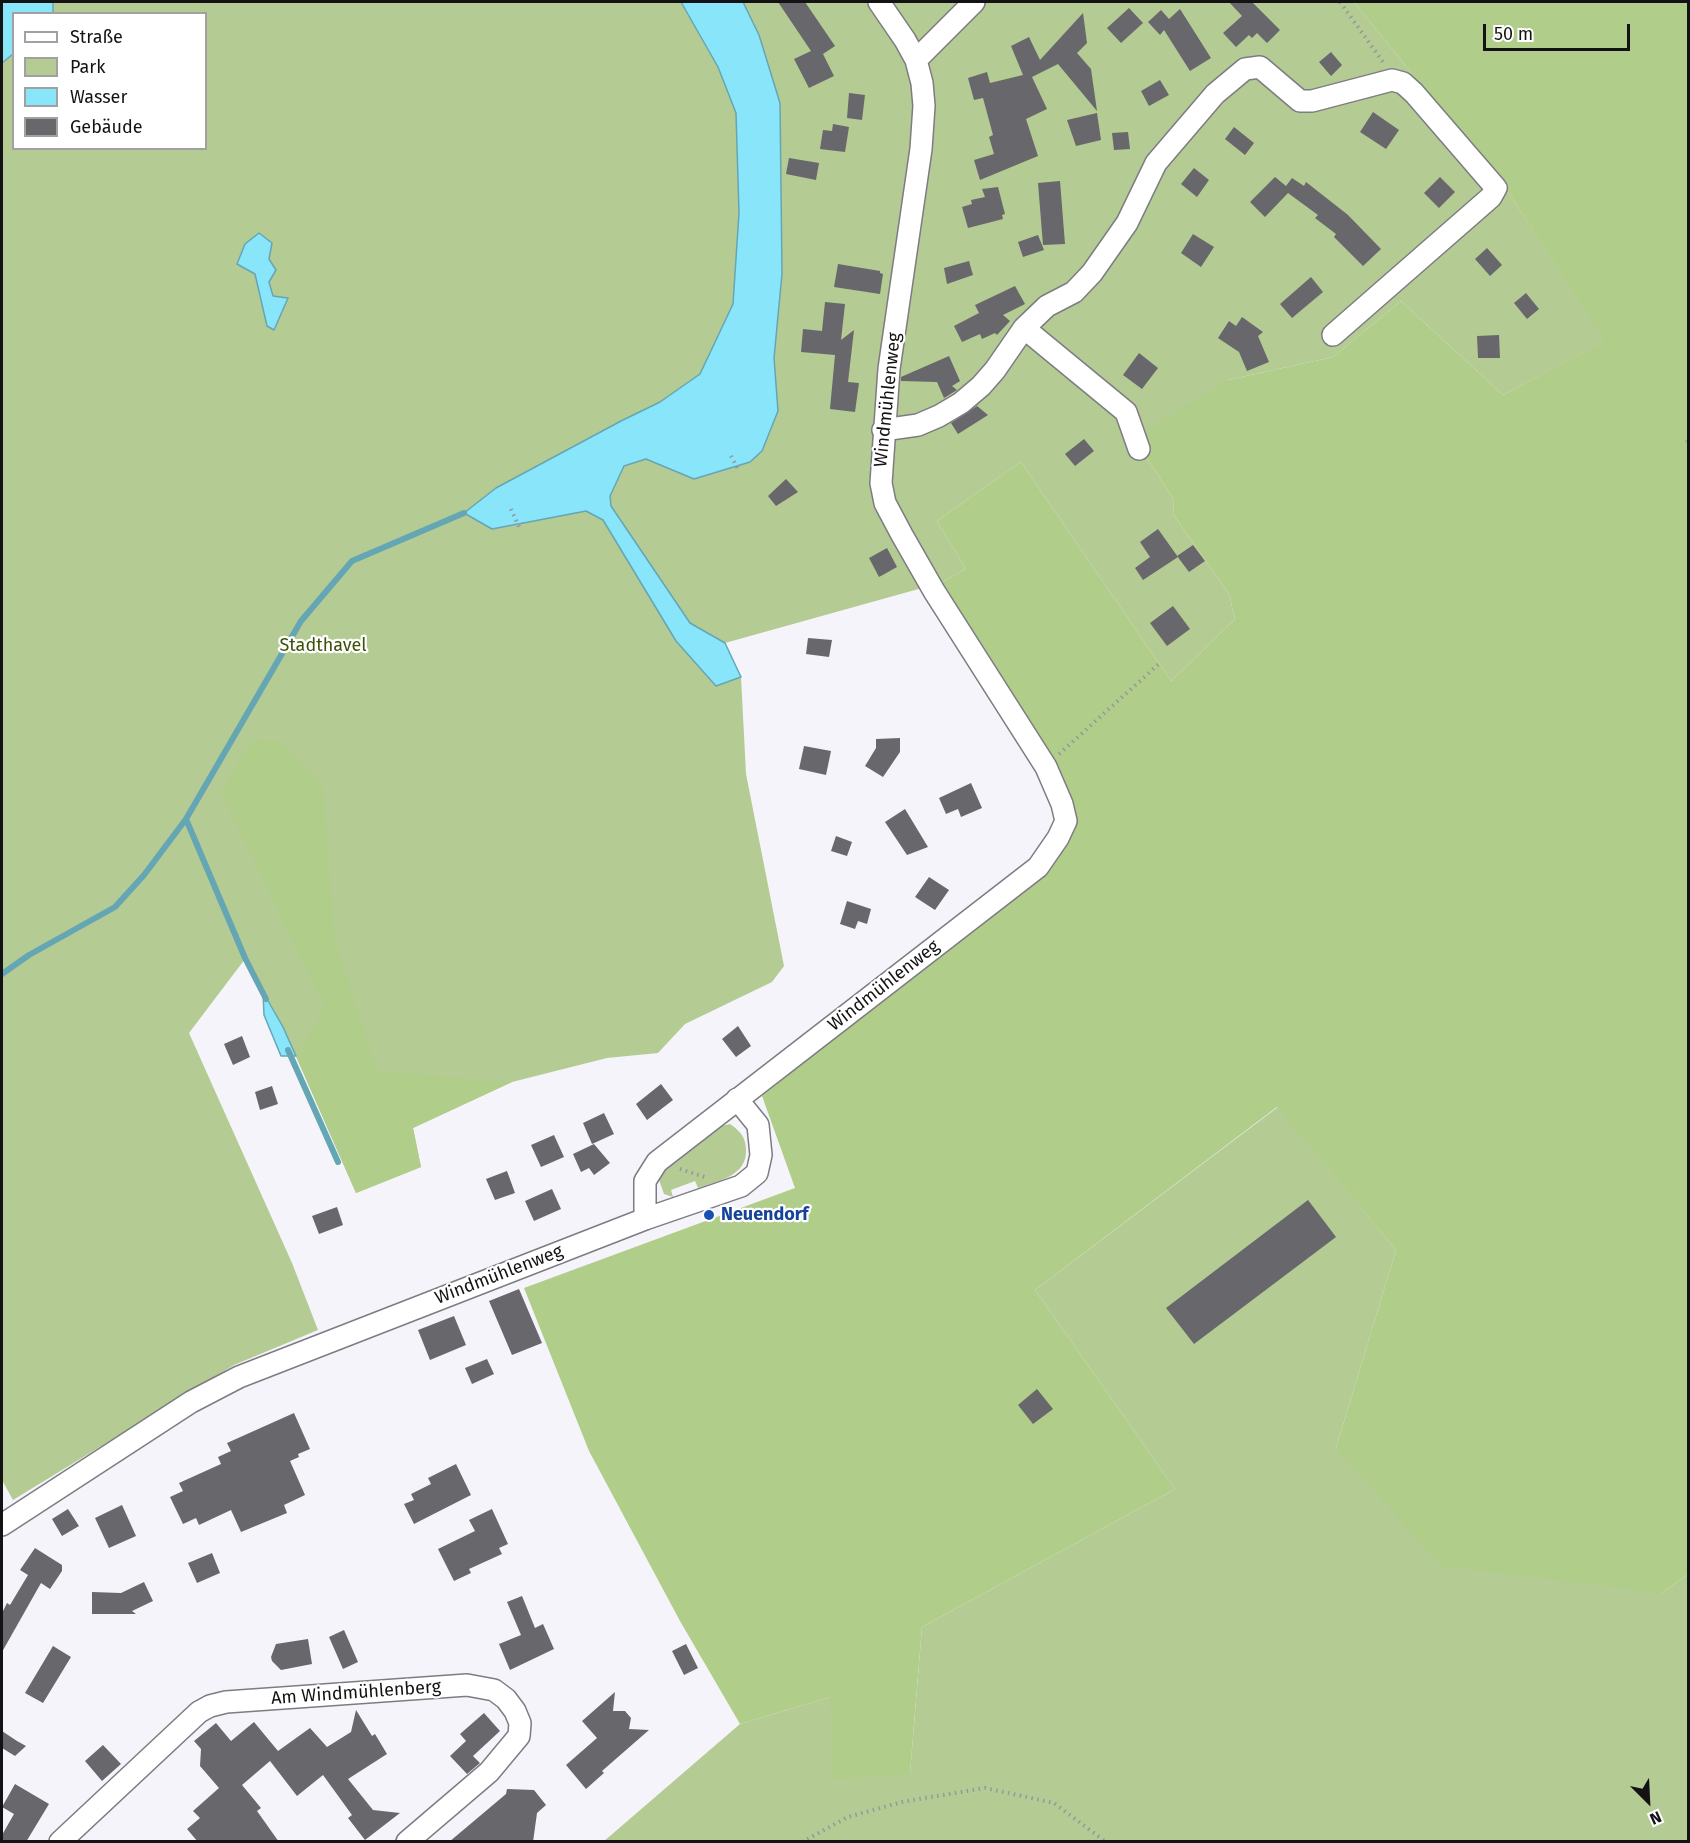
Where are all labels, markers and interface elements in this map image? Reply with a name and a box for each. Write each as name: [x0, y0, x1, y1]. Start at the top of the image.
legend: [12, 12, 207, 150]
scale bar: [1486, 12, 1633, 50]
text: 50 m: [1494, 23, 1533, 45]
text: Straße: [70, 26, 123, 48]
text: Park: [70, 56, 105, 78]
text: Wasser: [70, 86, 127, 108]
text: Gebäude: [70, 116, 143, 138]
street label: Windmühlenweg: [870, 332, 906, 468]
park label: Stadthavel: [279, 635, 367, 657]
street label: Windmühlenweg: [824, 936, 944, 1036]
place label: Neuendorf: [721, 1204, 808, 1226]
marker: Neuendorf: [702, 1208, 716, 1222]
street label: Windmühlenweg: [432, 1241, 566, 1309]
street label: Am Windmühlenberg: [270, 1676, 442, 1710]
north arrow: [1618, 1771, 1678, 1831]
text: N: [1647, 1807, 1664, 1829]

